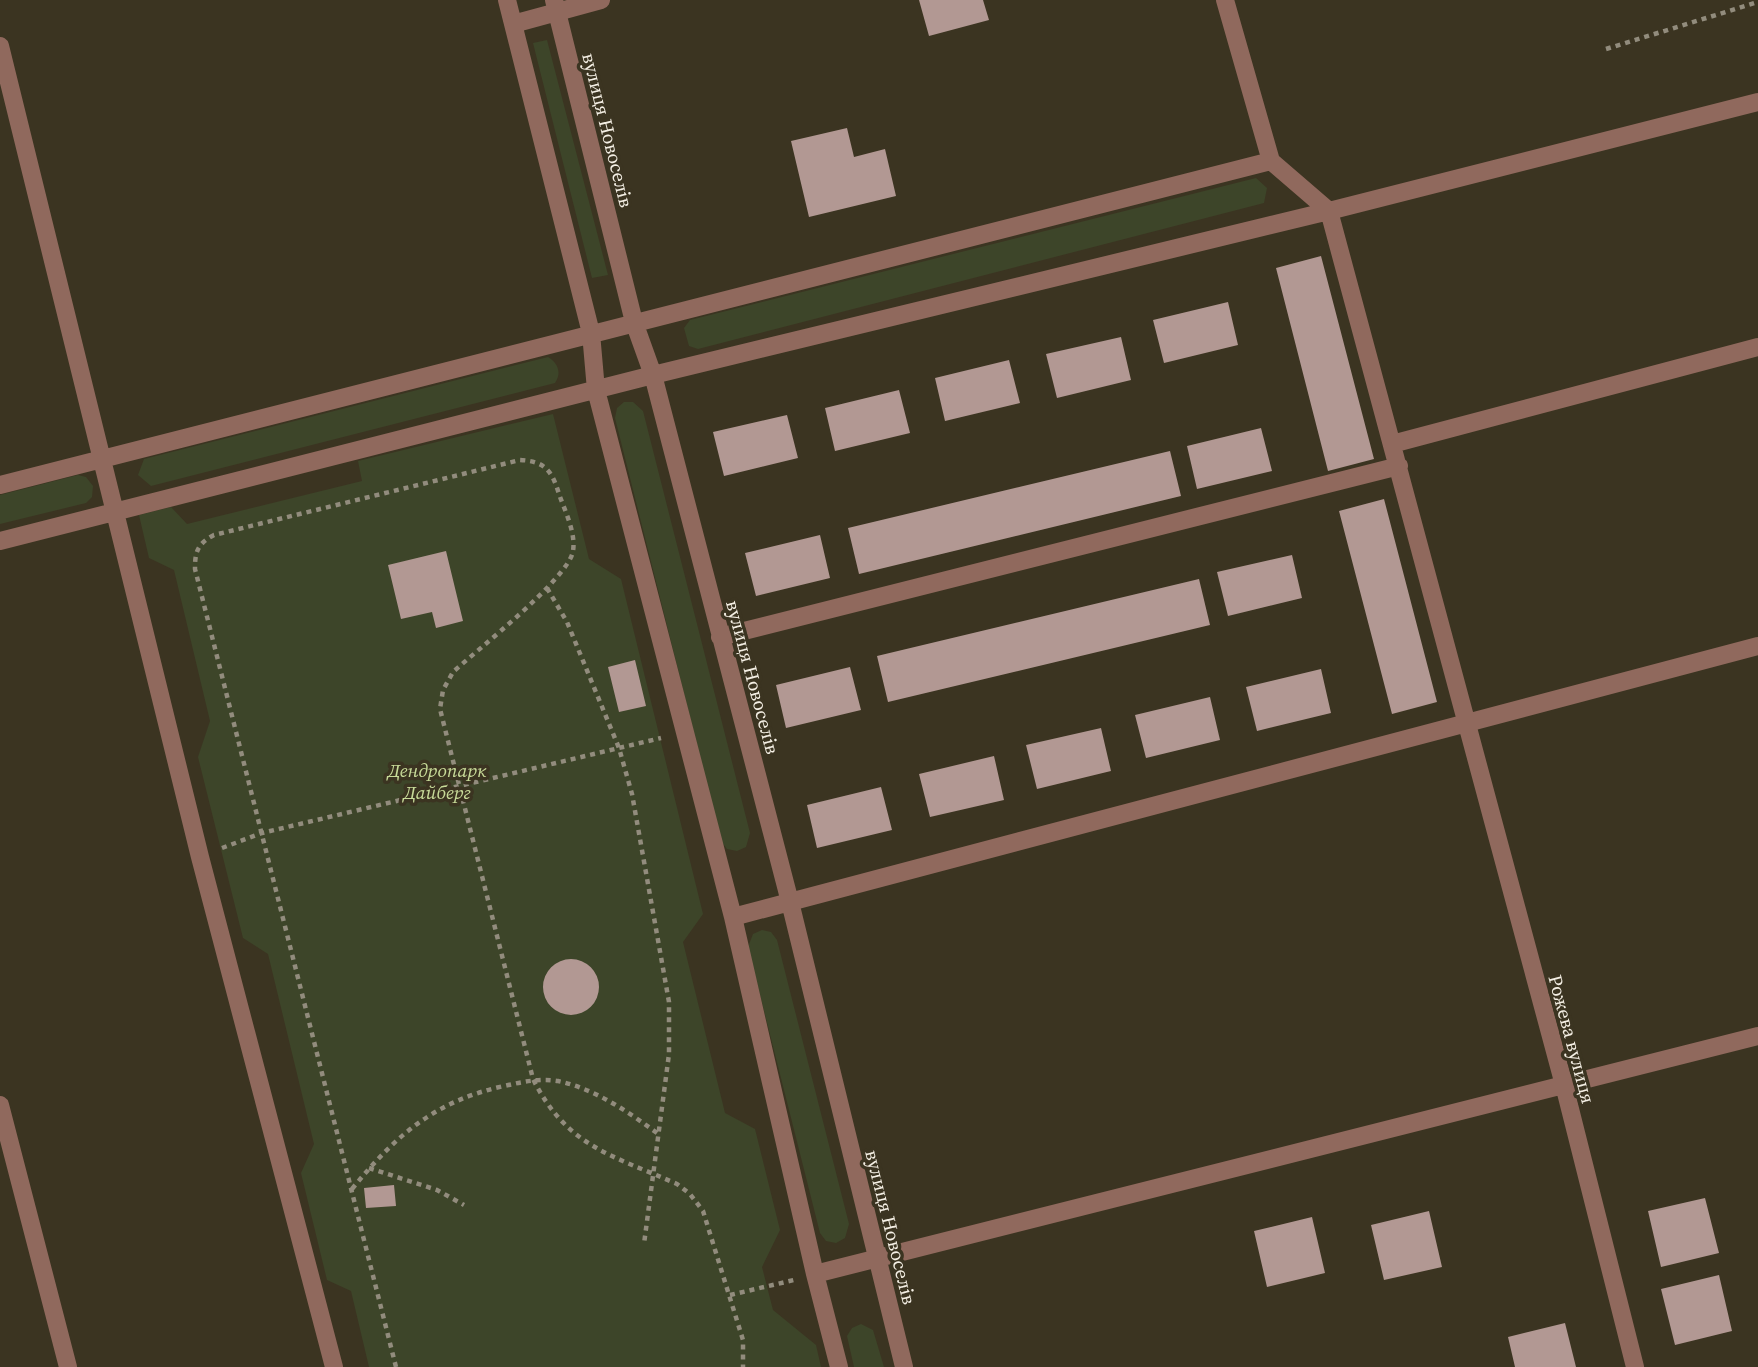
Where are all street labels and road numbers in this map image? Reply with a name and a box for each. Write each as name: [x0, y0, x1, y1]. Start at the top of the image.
street label: вулиця Новоселів: [576, 50, 640, 210]
street label: вулиця Новоселів: [720, 597, 786, 757]
street label: Рожева вулиця: [1542, 972, 1602, 1106]
street label: вулиця Новоселів: [859, 1147, 923, 1307]

